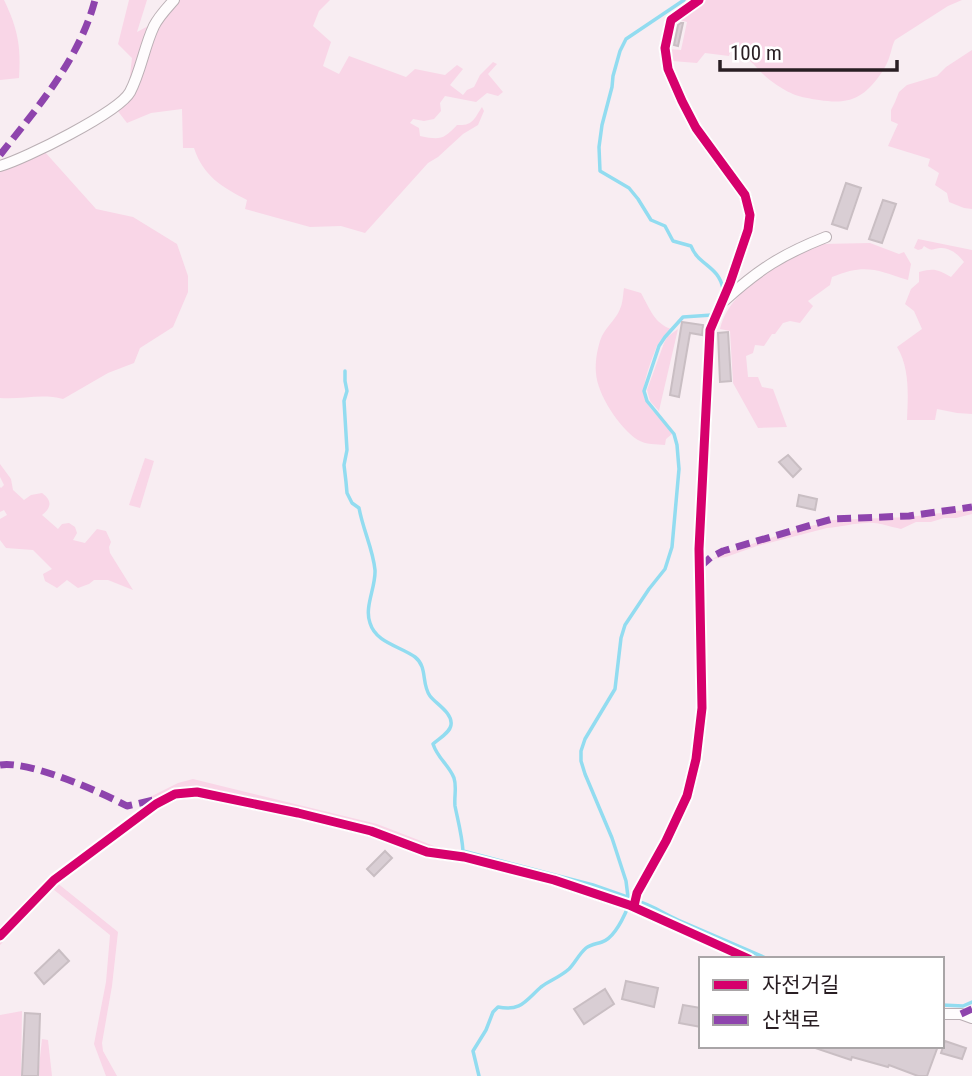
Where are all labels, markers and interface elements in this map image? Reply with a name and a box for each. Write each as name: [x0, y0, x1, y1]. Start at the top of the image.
scale bar: [720, 28, 897, 72]
text: 100 m: [730, 41, 782, 65]
legend: [699, 957, 944, 1048]
text: 자전거길: [762, 973, 839, 997]
text: 산책로: [762, 1008, 820, 1032]

